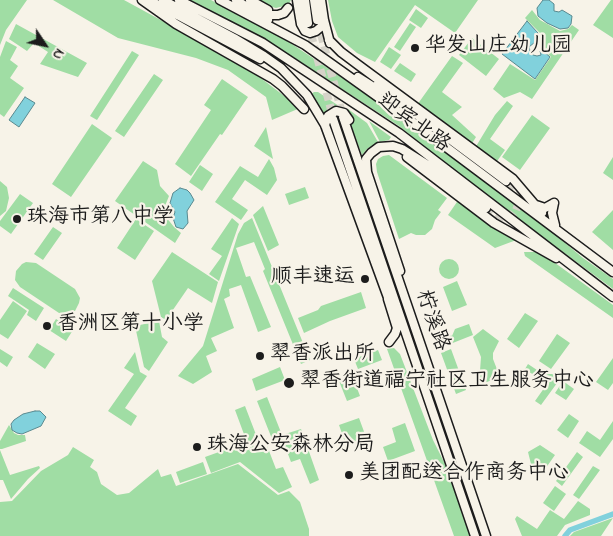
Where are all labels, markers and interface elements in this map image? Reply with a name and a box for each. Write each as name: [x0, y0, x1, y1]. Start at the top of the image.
north arrow: [20, 20, 70, 70]
place label: 华发山庄幼儿园: [425, 35, 572, 61]
marker: 华发山庄幼儿园: [409, 42, 421, 54]
text: N: [47, 44, 69, 63]
street label: 迎宾北路: [372, 89, 454, 159]
place label: 珠海市第八中学: [27, 206, 174, 232]
marker: 珠海市第八中学: [11, 213, 23, 225]
place label: 顺丰速运: [271, 266, 355, 292]
marker: 顺丰速运: [359, 273, 371, 285]
street label: 柠溪路: [409, 287, 453, 355]
place label: 香洲区第十小学: [57, 313, 204, 339]
marker: 香洲区第十小学: [41, 320, 53, 332]
place label: 翠香派出所: [270, 343, 375, 369]
marker: 翠香派出所: [254, 350, 266, 362]
place label: 翠香街道福宁社区卫生服务中心: [300, 370, 594, 396]
marker: 翠香街道福宁社区卫生服务中心: [282, 376, 296, 390]
place label: 珠海公安森林分局: [207, 434, 375, 460]
marker: 珠海公安森林分局: [191, 441, 203, 453]
place label: 美团配送合作商务中心: [359, 462, 569, 488]
marker: 美团配送合作商务中心: [343, 469, 355, 481]

